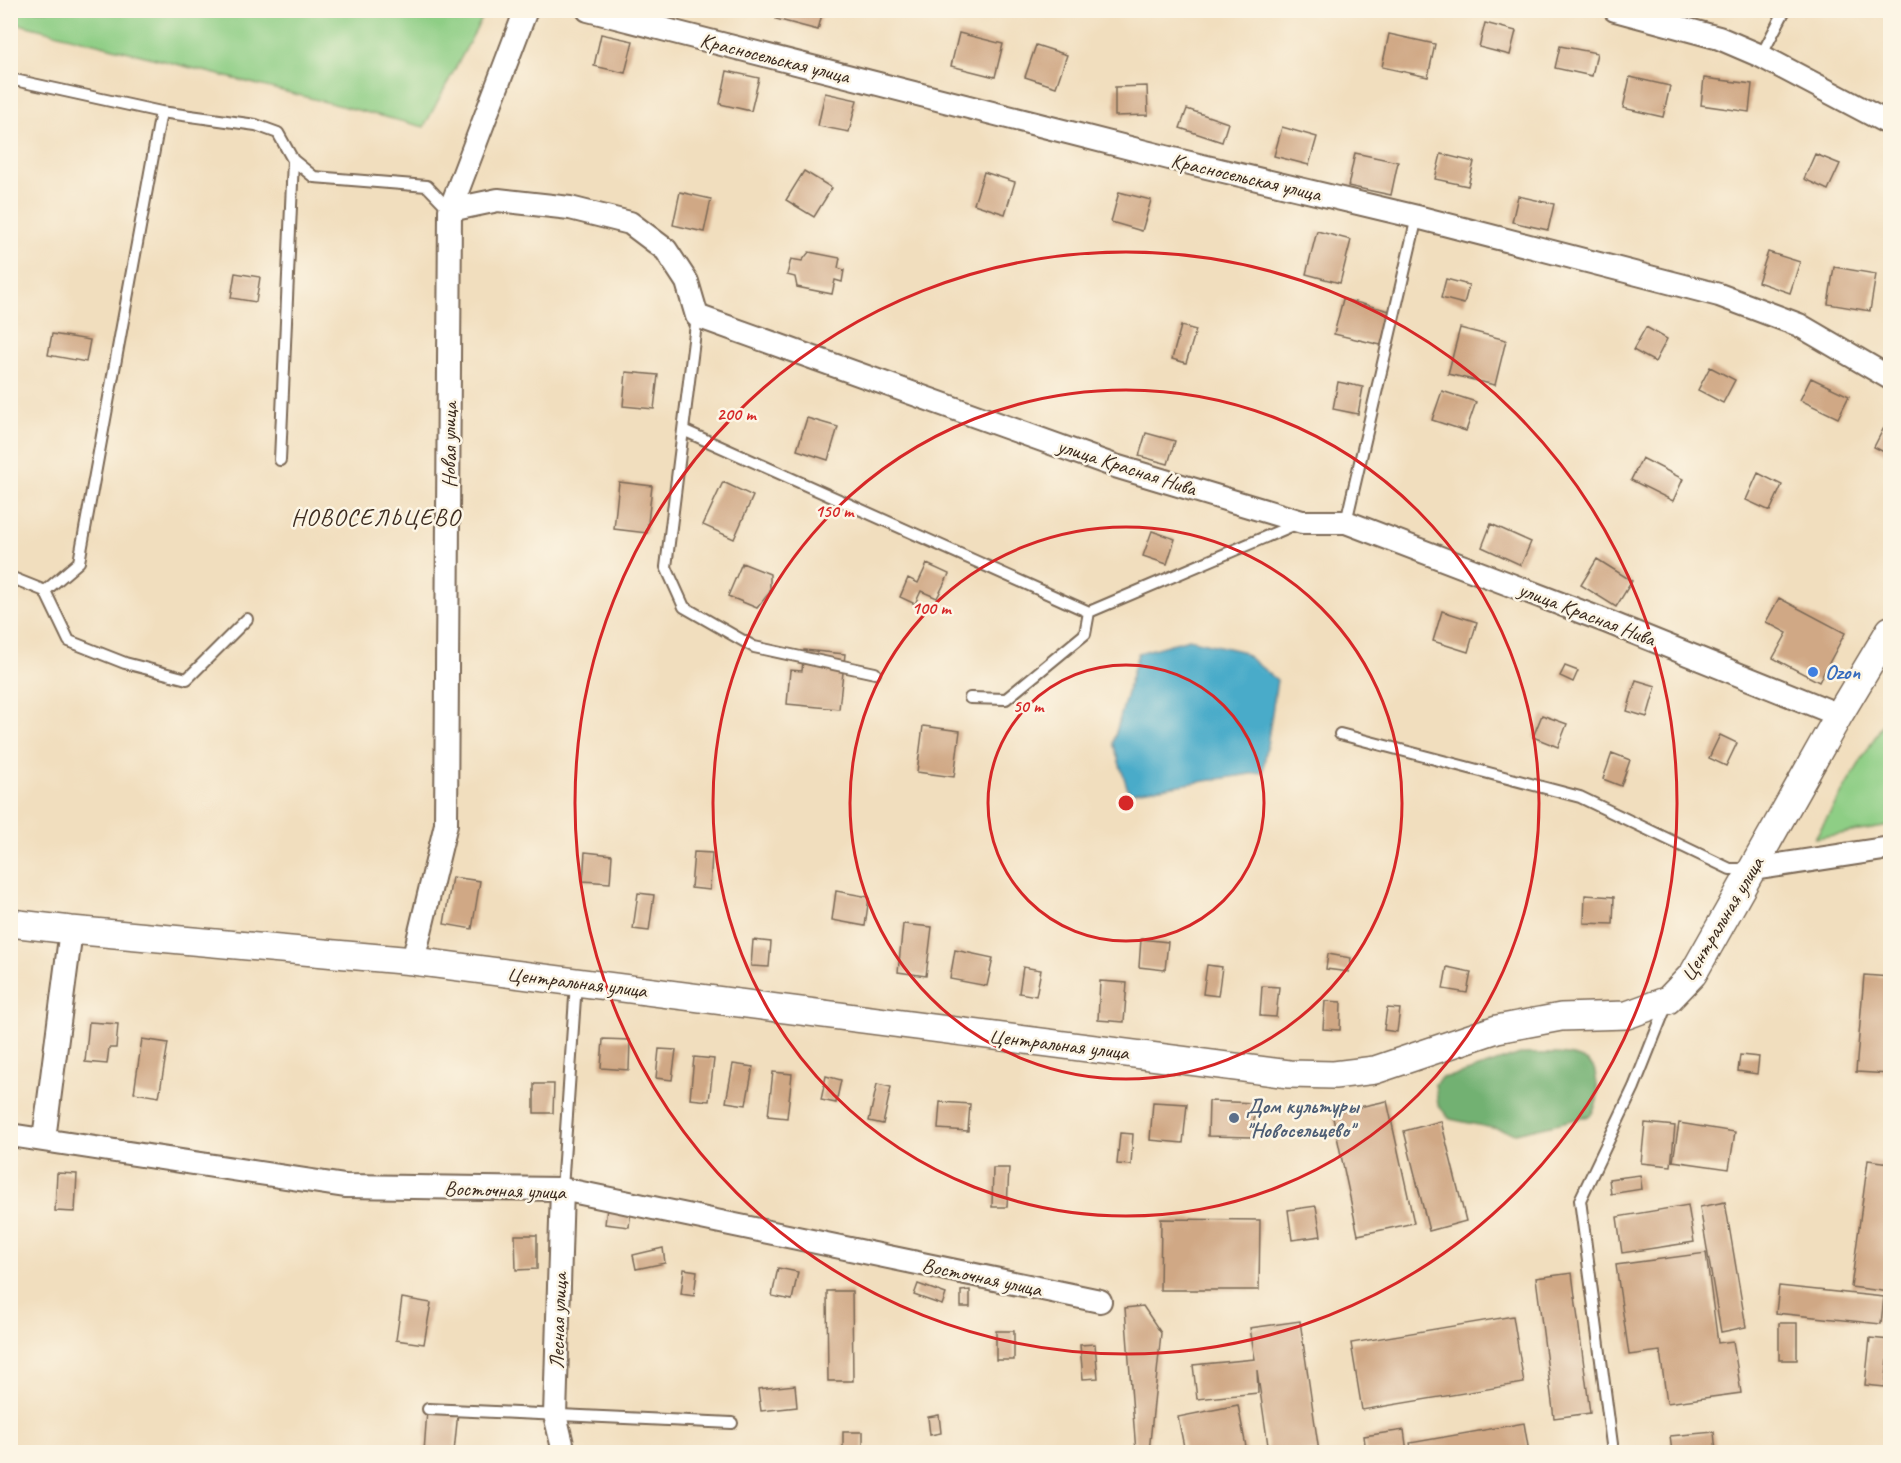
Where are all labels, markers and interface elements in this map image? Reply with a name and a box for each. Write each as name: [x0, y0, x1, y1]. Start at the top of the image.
street label: Красносельская улица: [698, 27, 854, 90]
street label: Красносельская улица: [1169, 147, 1325, 207]
street label: Новая улица: [436, 400, 462, 488]
text: 200 m: [717, 403, 757, 425]
street label: улица Красная Нива: [1053, 432, 1201, 502]
text: 150 m: [815, 500, 855, 522]
district label: НОВОСЕЛЬЦЕВО: [291, 502, 463, 532]
street label: улица Красная Нива: [1513, 575, 1660, 653]
text: 100 m: [912, 597, 952, 619]
place label: Ozon: [1825, 659, 1860, 685]
marker: Ozon: [1806, 665, 1820, 679]
text: 50 m: [1013, 695, 1045, 717]
centre of rings: [1116, 793, 1136, 813]
street label: Центральная улица: [1675, 850, 1770, 986]
street label: Центральная улица: [506, 961, 650, 1004]
street label: Центральная улица: [988, 1023, 1132, 1066]
place label: Дом культуры "Новосельцево": [1246, 1093, 1361, 1143]
marker: Дом культуры "Новосельцево": [1227, 1111, 1241, 1125]
street label: Восточная улица: [444, 1175, 568, 1205]
street label: Восточная улица: [920, 1252, 1046, 1303]
street label: Лесная улица: [543, 1270, 573, 1369]

